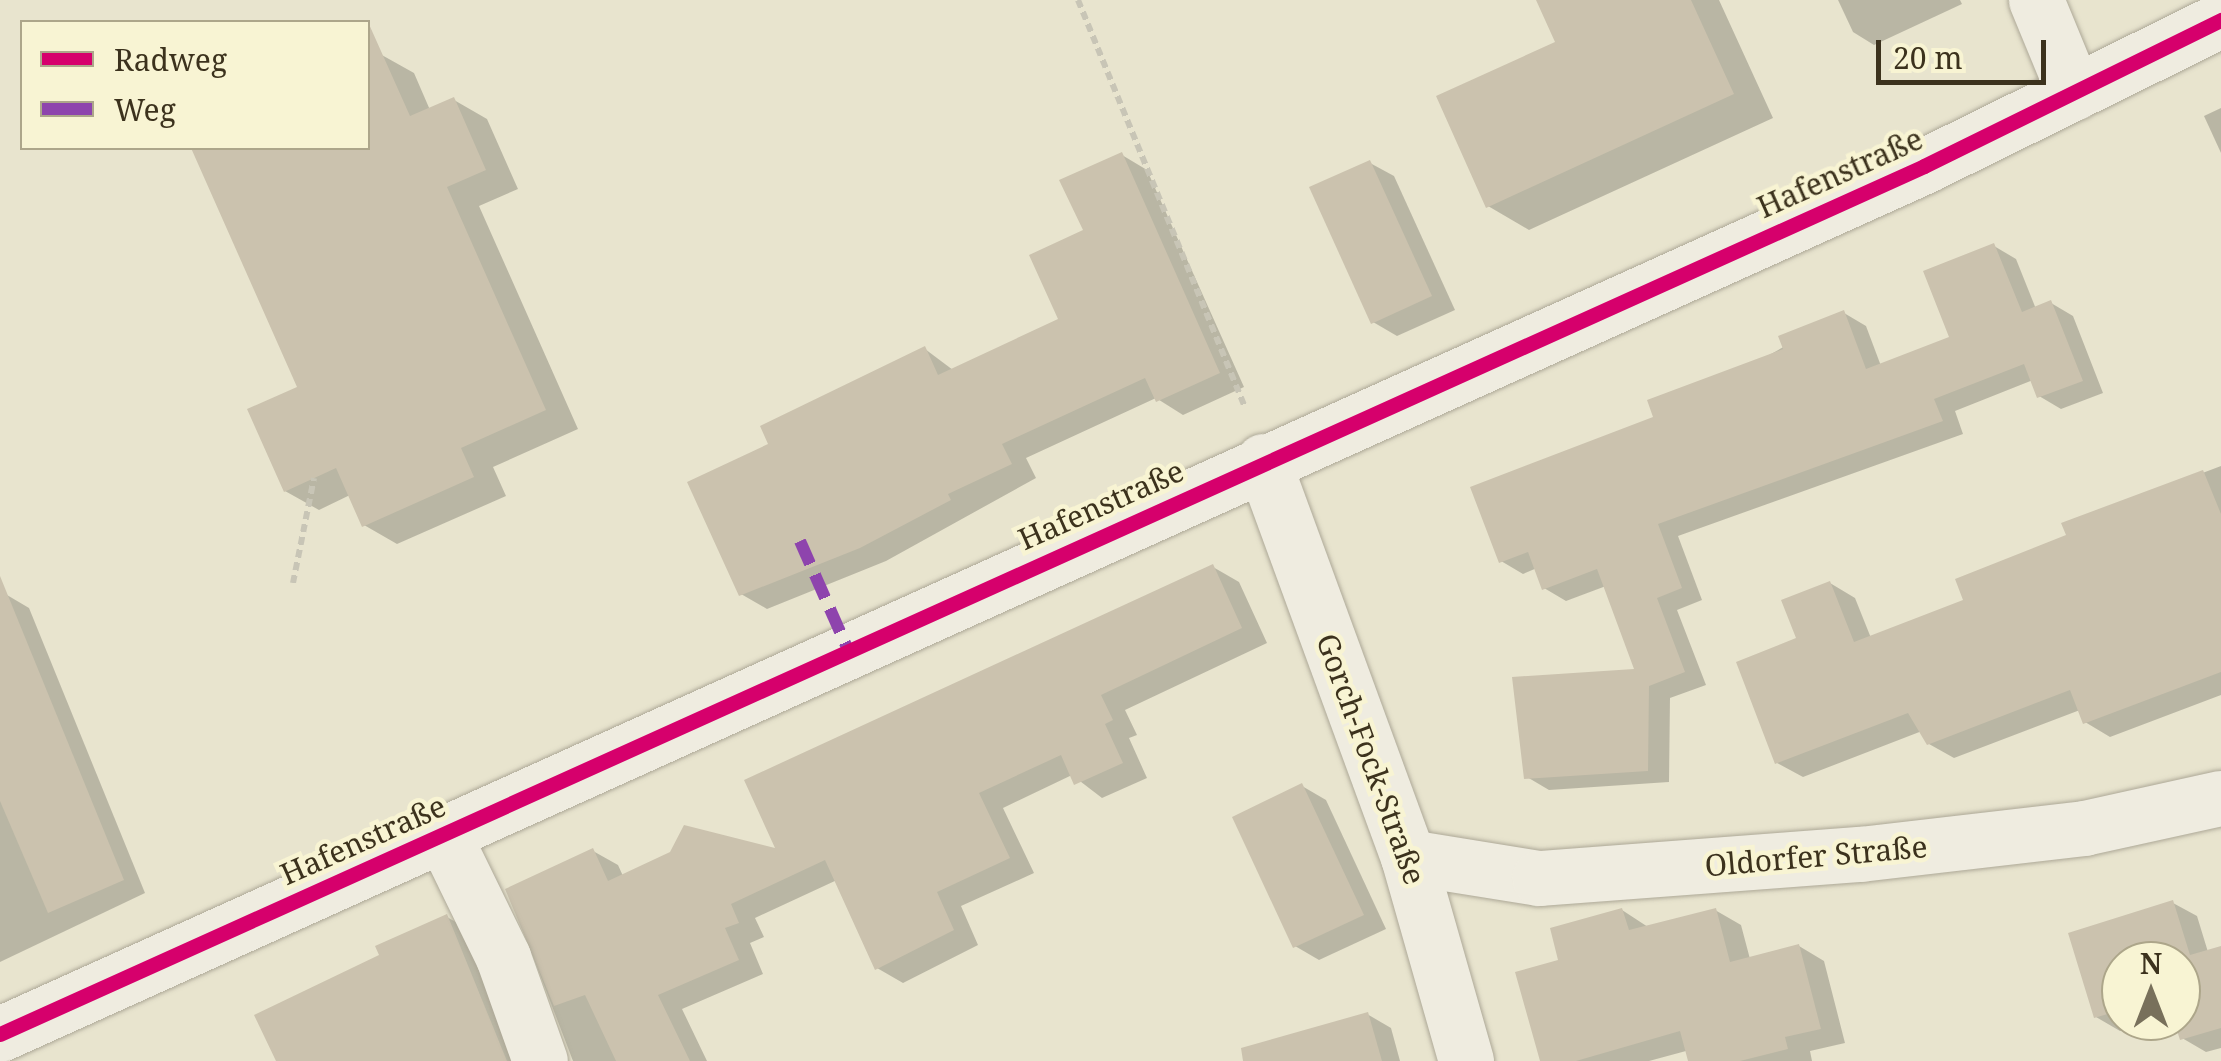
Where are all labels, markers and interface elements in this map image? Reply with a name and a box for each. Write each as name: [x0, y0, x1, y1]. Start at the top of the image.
legend: [20, 20, 370, 150]
scale bar: [1881, 20, 2051, 82]
text: 20 m: [1893, 37, 1963, 78]
text: Radweg: [114, 39, 227, 80]
text: Weg: [114, 89, 176, 130]
street label: Hafenstraße: [1752, 121, 1928, 225]
street label: Hafenstraße: [1013, 453, 1189, 557]
street label: Gorch-Fock-Straße: [1309, 629, 1433, 889]
street label: Hafenstraße: [275, 788, 451, 892]
street label: Oldorfer Straße: [1703, 828, 1929, 884]
north arrow: [2101, 941, 2201, 1041]
text: N: [2140, 944, 2162, 982]

